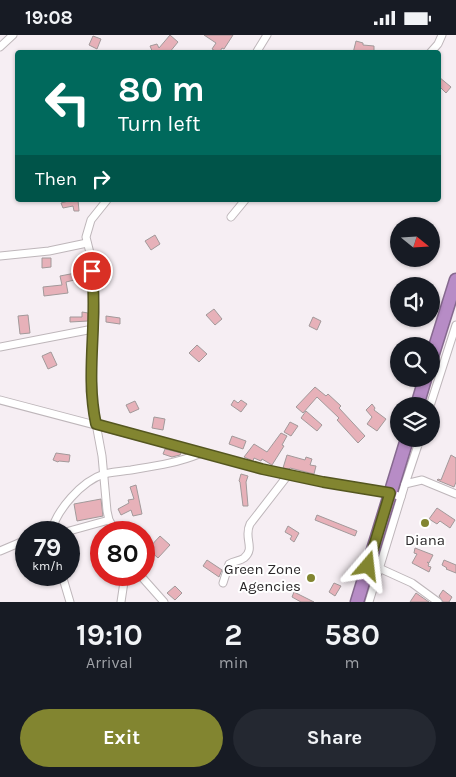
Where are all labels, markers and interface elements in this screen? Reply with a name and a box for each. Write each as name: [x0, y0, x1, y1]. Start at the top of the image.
text: 19:08: [25, 7, 73, 29]
text: 80 m: [118, 69, 205, 110]
icon: left: [35, 70, 100, 135]
text: Turn left: [118, 111, 201, 137]
icon: right: [87, 165, 115, 193]
text: Then: [35, 168, 77, 190]
north arrow: [390, 217, 440, 267]
map controls: [390, 217, 440, 447]
pin: [71, 250, 113, 292]
icon: arrive: [78, 257, 106, 285]
button: sound: [390, 277, 440, 327]
button: search: [390, 337, 440, 387]
button: layers: [390, 397, 440, 447]
marker: Diana: [419, 517, 431, 529]
speed limit sign: 80: [90, 521, 155, 586]
place label: Diana: [405, 531, 445, 549]
text: 79: [34, 533, 61, 562]
position arrow: [341, 539, 393, 591]
text: km/h: [32, 559, 63, 573]
place label: Green Zone Agencies: [224, 560, 301, 595]
marker: Green Zone Agencies: [305, 572, 317, 584]
text: 19:10: [76, 617, 143, 653]
text: 2: [224, 617, 243, 653]
text: 580: [324, 617, 380, 653]
text: Arrival: [86, 653, 133, 672]
text: min: [219, 653, 248, 672]
text: m: [345, 653, 360, 672]
button: Exit: [20, 709, 223, 767]
button: Share: [233, 709, 436, 767]

